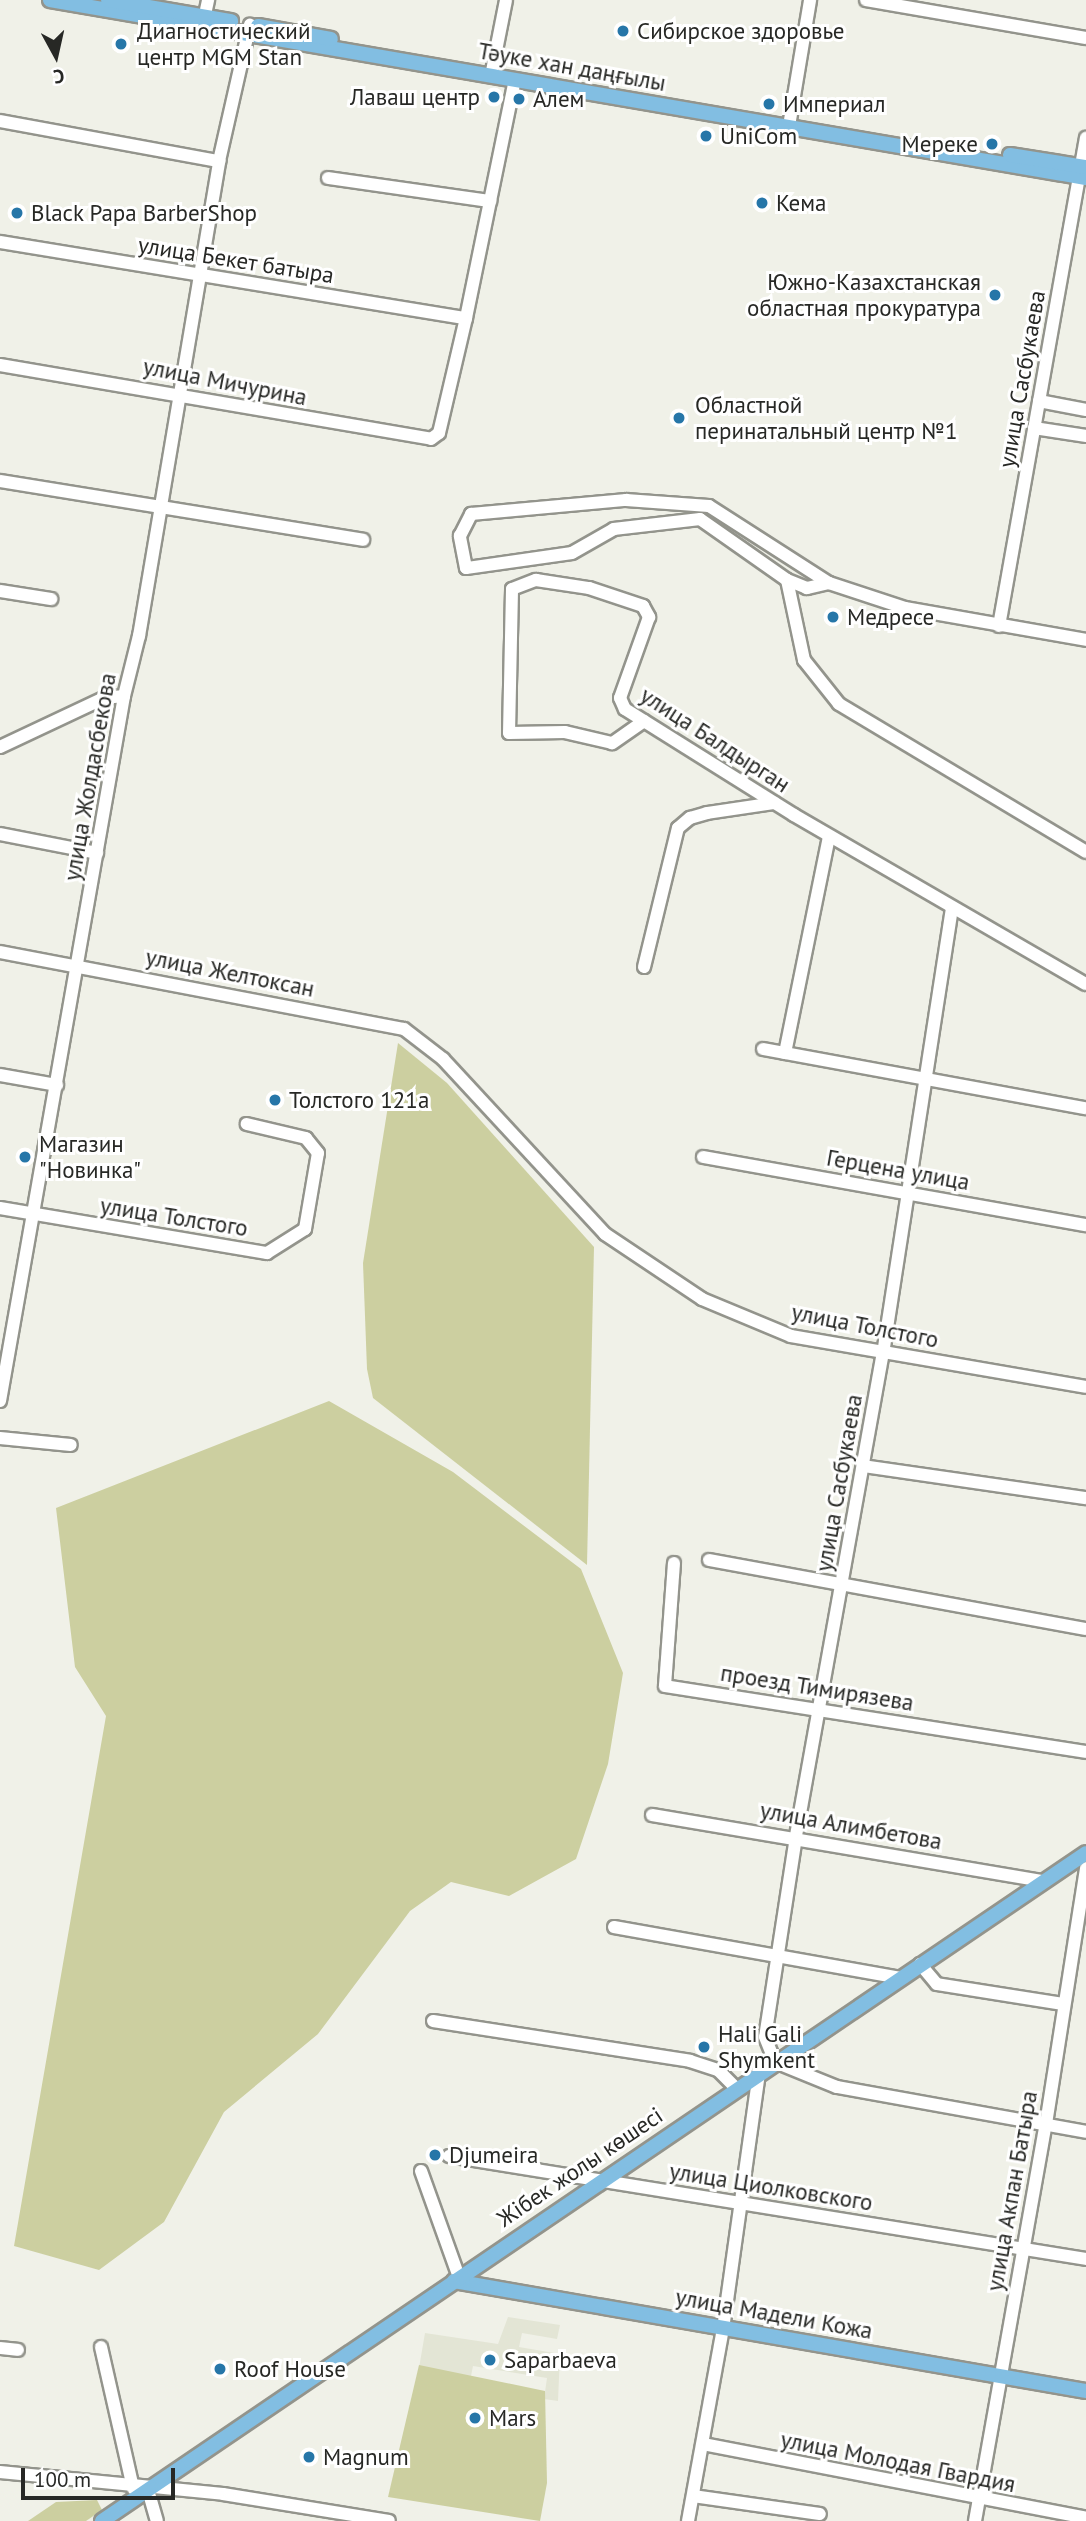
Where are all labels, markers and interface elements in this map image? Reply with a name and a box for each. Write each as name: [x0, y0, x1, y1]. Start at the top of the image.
place label: Диагностический центр MGM Stan: [137, 17, 310, 71]
place label: Сибирское здоровье: [637, 17, 845, 45]
north arrow: [21, 21, 91, 91]
marker: Сибирское здоровье: [615, 23, 631, 39]
marker: Диагностический центр MGM Stan: [111, 34, 131, 54]
street label: Тәуке хан даңғылы: [476, 37, 668, 97]
text: С: [52, 64, 66, 89]
place label: Лаваш центр: [350, 83, 480, 111]
place label: Алем: [533, 85, 584, 113]
marker: Лаваш центр: [486, 89, 502, 105]
place label: Империал: [783, 90, 885, 118]
marker: Алем: [511, 91, 527, 107]
marker: Империал: [761, 96, 777, 112]
place label: UniCom: [720, 122, 797, 150]
marker: UniCom: [698, 128, 714, 144]
place label: Мереке: [902, 130, 978, 158]
marker: Мереке: [984, 136, 1000, 152]
place label: Кема: [776, 189, 826, 217]
marker: Кема: [754, 195, 770, 211]
place label: Black Papa BarberShop: [31, 199, 258, 227]
marker: Black Papa BarberShop: [9, 205, 25, 221]
street label: улица Бекет батыра: [136, 231, 336, 289]
place label: Южно-Казахстанская областная прокуратура: [747, 268, 981, 322]
marker: Южно-Казахстанская областная прокуратура: [987, 287, 1003, 303]
street label: улица Сасбукаева: [993, 288, 1051, 470]
street label: улица Мичурина: [141, 353, 309, 411]
place label: Областной перинатальный центр №1: [695, 391, 957, 445]
marker: Областной перинатальный центр №1: [669, 408, 689, 428]
place label: Медресе: [847, 603, 934, 631]
marker: Медресе: [825, 609, 841, 625]
street label: улица Жолдасбекова: [58, 671, 122, 883]
street label: улица Балдырган: [635, 681, 795, 799]
street label: улица Желтоксан: [143, 943, 317, 1003]
place label: Толстого 121а: [289, 1086, 429, 1114]
marker: Толстого 121а: [267, 1092, 283, 1108]
place label: Магазин "Новинка": [39, 1130, 141, 1184]
street label: Герцена улица: [824, 1144, 972, 1196]
marker: Магазин "Новинка": [17, 1149, 33, 1165]
street label: улица Толстого: [98, 1192, 250, 1242]
street label: улица Толстого: [789, 1298, 941, 1354]
street label: улица Сасбукаева: [810, 1392, 868, 1574]
street label: проезд Тимирязева: [718, 1659, 916, 1717]
street label: улица Алимбетова: [758, 1796, 944, 1856]
place label: Hali Gali Shymkent: [718, 2020, 815, 2074]
marker: Hali Gali Shymkent: [696, 2039, 712, 2055]
street label: улица Акпан Батыра: [981, 2088, 1043, 2294]
street label: Жібек жолы көшесі: [492, 2101, 668, 2233]
place label: Djumeira: [449, 2141, 538, 2169]
marker: Djumeira: [427, 2147, 443, 2163]
street label: улица Циолковского: [667, 2157, 875, 2217]
street label: улица Мадели Кожа: [673, 2283, 875, 2345]
place label: Saparbaeva: [504, 2346, 617, 2374]
marker: Saparbaeva: [482, 2352, 498, 2368]
place label: Roof House: [234, 2355, 346, 2383]
marker: Roof House: [212, 2361, 228, 2377]
place label: Mars: [489, 2404, 536, 2432]
marker: Mars: [467, 2410, 483, 2426]
street label: улица Молодая Гвардия: [778, 2426, 1018, 2498]
place label: Magnum: [323, 2443, 409, 2471]
marker: Magnum: [301, 2449, 317, 2465]
scale bar: [24, 2454, 178, 2498]
text: 100 m: [34, 2466, 91, 2493]

